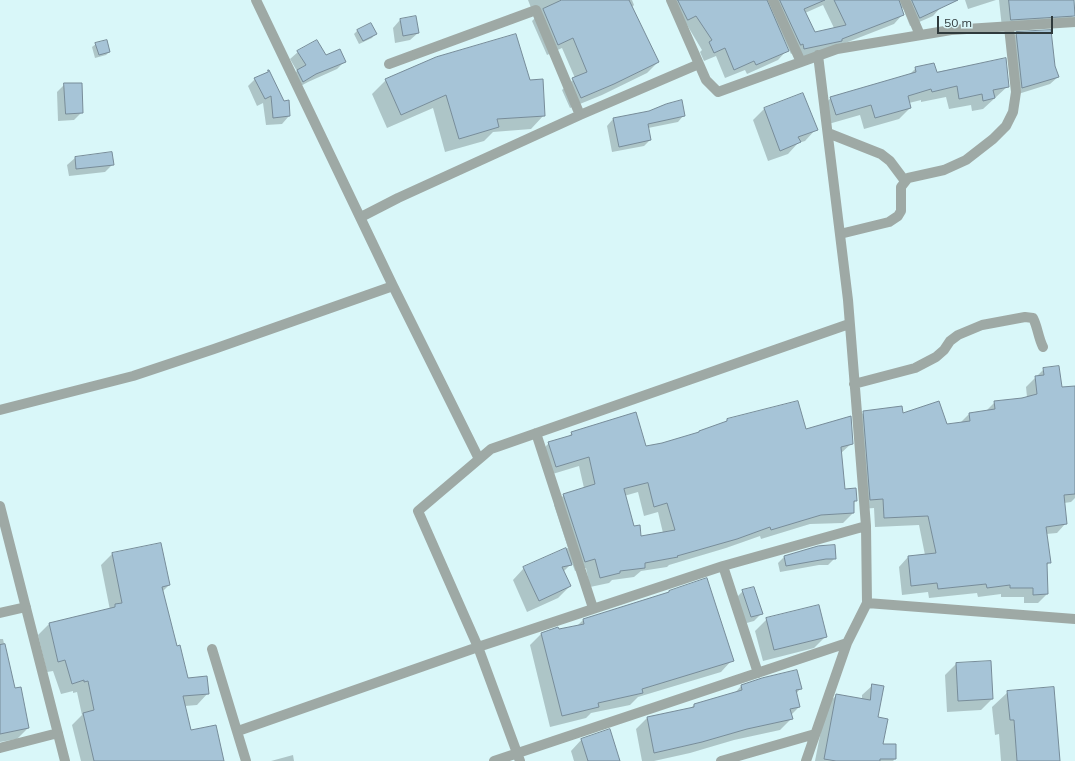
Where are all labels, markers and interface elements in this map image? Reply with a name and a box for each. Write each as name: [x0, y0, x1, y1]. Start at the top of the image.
scale bar: [939, 8, 1055, 34]
text: 50 m: [944, 15, 972, 30]

